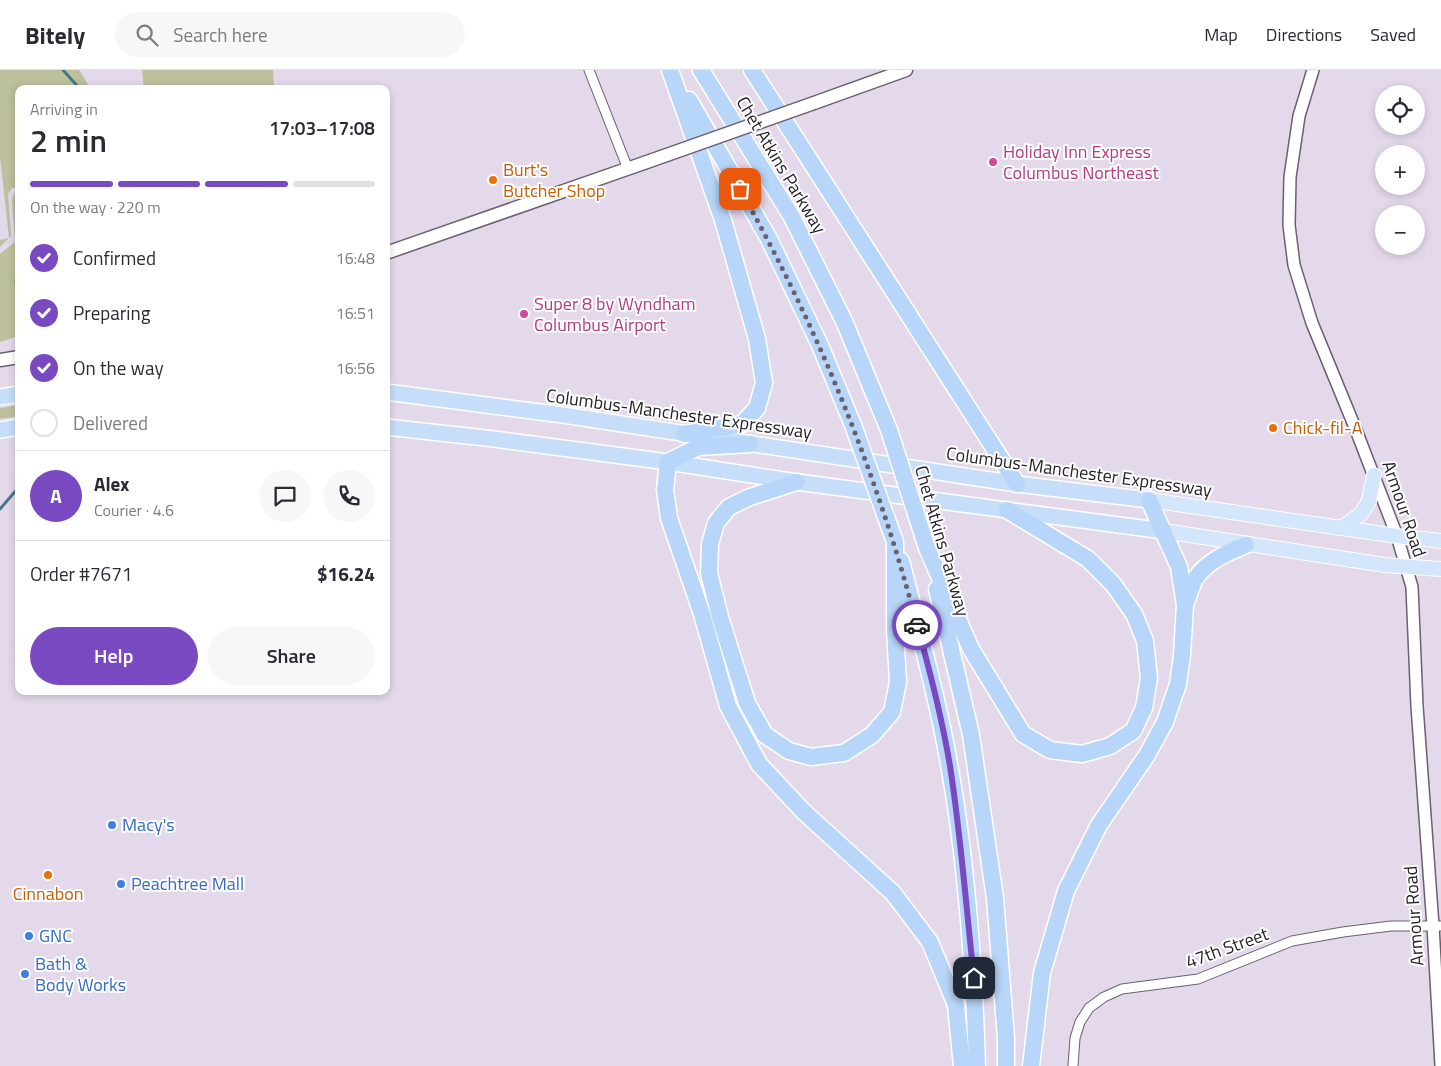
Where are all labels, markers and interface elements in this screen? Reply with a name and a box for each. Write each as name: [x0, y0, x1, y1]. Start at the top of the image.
search box: [115, 12, 465, 57]
text: Bitely: [25, 17, 85, 53]
text: Search here: [173, 20, 268, 49]
icon: search: [133, 21, 161, 49]
text: Map: [1204, 21, 1238, 48]
text: Directions: [1266, 21, 1342, 48]
text: Saved: [1370, 21, 1416, 48]
map controls: [1375, 85, 1425, 255]
button: locate: [1375, 85, 1425, 135]
street label: Chet Atkins Parkway: [730, 91, 833, 239]
text: Arriving in: [30, 97, 98, 121]
text: 17:03–17:08: [269, 113, 375, 142]
text: 2 min: [30, 116, 107, 164]
place label: Holiday Inn Express Columbus Northeast: [1003, 138, 1160, 186]
button: +: [1375, 145, 1425, 195]
place label: Burt's Butcher Shop: [503, 156, 605, 204]
marker: Holiday Inn Express Columbus Northeast: [987, 156, 999, 168]
pin: [719, 168, 761, 210]
marker: Burt's Butcher Shop: [487, 174, 499, 186]
icon: bag: [726, 175, 754, 203]
text: On the way · 220 m: [30, 195, 161, 219]
button: −: [1375, 205, 1425, 255]
text: Confirmed: [73, 243, 156, 272]
icon: check: [30, 244, 58, 272]
text: 16:48: [336, 246, 375, 270]
place label: Super 8 by Wyndham Columbus Airport: [534, 290, 696, 338]
text: Preparing: [73, 298, 150, 327]
icon: check: [30, 299, 58, 327]
text: 16:51: [336, 301, 375, 325]
marker: Super 8 by Wyndham Columbus Airport: [518, 308, 530, 320]
text: On the way: [73, 353, 164, 382]
icon: check: [30, 354, 58, 382]
text: 16:56: [336, 356, 375, 380]
street label: Columbus-Manchester Expressway: [545, 381, 814, 446]
text: Delivered: [73, 408, 148, 437]
place label: Chick-fil-A: [1283, 414, 1363, 441]
marker: Chick-fil-A: [1267, 422, 1279, 434]
street label: Columbus-Manchester Expressway: [945, 439, 1214, 504]
street label: Armour Road: [1375, 457, 1434, 561]
street label: Chet Atkins Parkway: [908, 462, 977, 620]
text: Alex: [94, 469, 129, 498]
button: chat: [259, 470, 311, 522]
button: phone: [323, 470, 375, 522]
text: A: [50, 481, 62, 510]
text: Courier · 4.6: [94, 498, 174, 522]
text: Order #7671: [30, 559, 132, 588]
text: $16.24: [317, 559, 375, 588]
courier: [892, 600, 942, 650]
icon: car: [903, 611, 931, 639]
button: Help: [30, 627, 198, 685]
button: Share: [208, 627, 375, 685]
place label: Macy's: [122, 811, 175, 838]
marker: Macy's: [106, 819, 118, 831]
street label: Armour Road: [1397, 865, 1430, 967]
marker: Cinnabon: [42, 869, 54, 881]
place label: Peachtree Mall: [131, 870, 244, 897]
marker: Peachtree Mall: [115, 878, 127, 890]
place label: Cinnabon: [13, 880, 83, 907]
street label: 47th Street: [1182, 920, 1273, 975]
place label: GNC: [39, 922, 72, 949]
marker: GNC: [23, 930, 35, 942]
place label: Bath & Body Works: [35, 950, 126, 998]
pin: [953, 957, 995, 999]
icon: home: [960, 964, 988, 992]
marker: Bath & Body Works: [19, 968, 31, 980]

